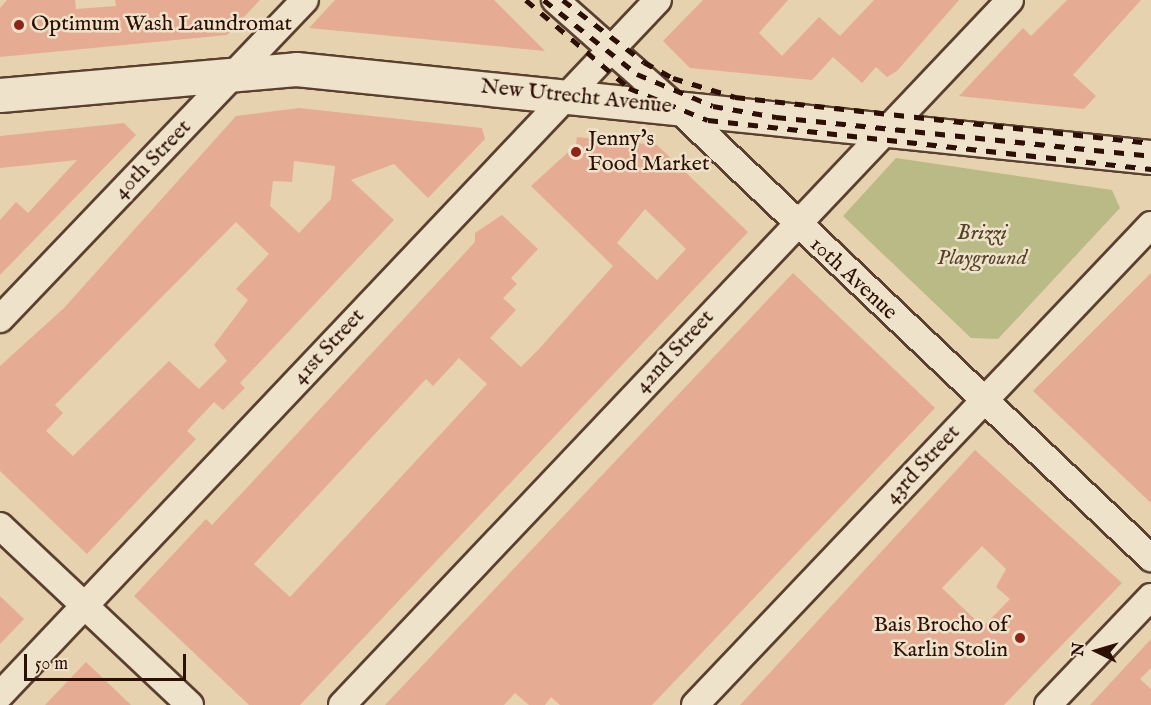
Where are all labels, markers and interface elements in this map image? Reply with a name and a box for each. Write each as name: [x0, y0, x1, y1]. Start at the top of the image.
place label: Optimum Wash Laundromat: [31, 12, 292, 38]
marker: Optimum Wash Laundromat: [12, 18, 26, 32]
street label: New Utrecht Avenue: [479, 74, 673, 120]
street label: 40th Street: [109, 115, 197, 205]
place label: Jenny's Food Market: [588, 126, 709, 178]
marker: Jenny's Food Market: [569, 145, 583, 159]
park label: Brizzi Playground: [937, 220, 1027, 272]
street label: 10th Avenue: [804, 232, 902, 326]
street label: 41st Street: [287, 304, 371, 390]
street label: 42nd Street: [630, 305, 720, 399]
street label: 43rd Street: [880, 420, 966, 510]
place label: Bais Brocho of Karlin Stolin: [874, 612, 1008, 664]
north arrow: [1067, 621, 1127, 681]
marker: Bais Brocho of Karlin Stolin: [1013, 631, 1027, 645]
scale bar: [27, 642, 189, 680]
text: N: [1069, 642, 1090, 657]
text: 50 m: [35, 653, 68, 676]

